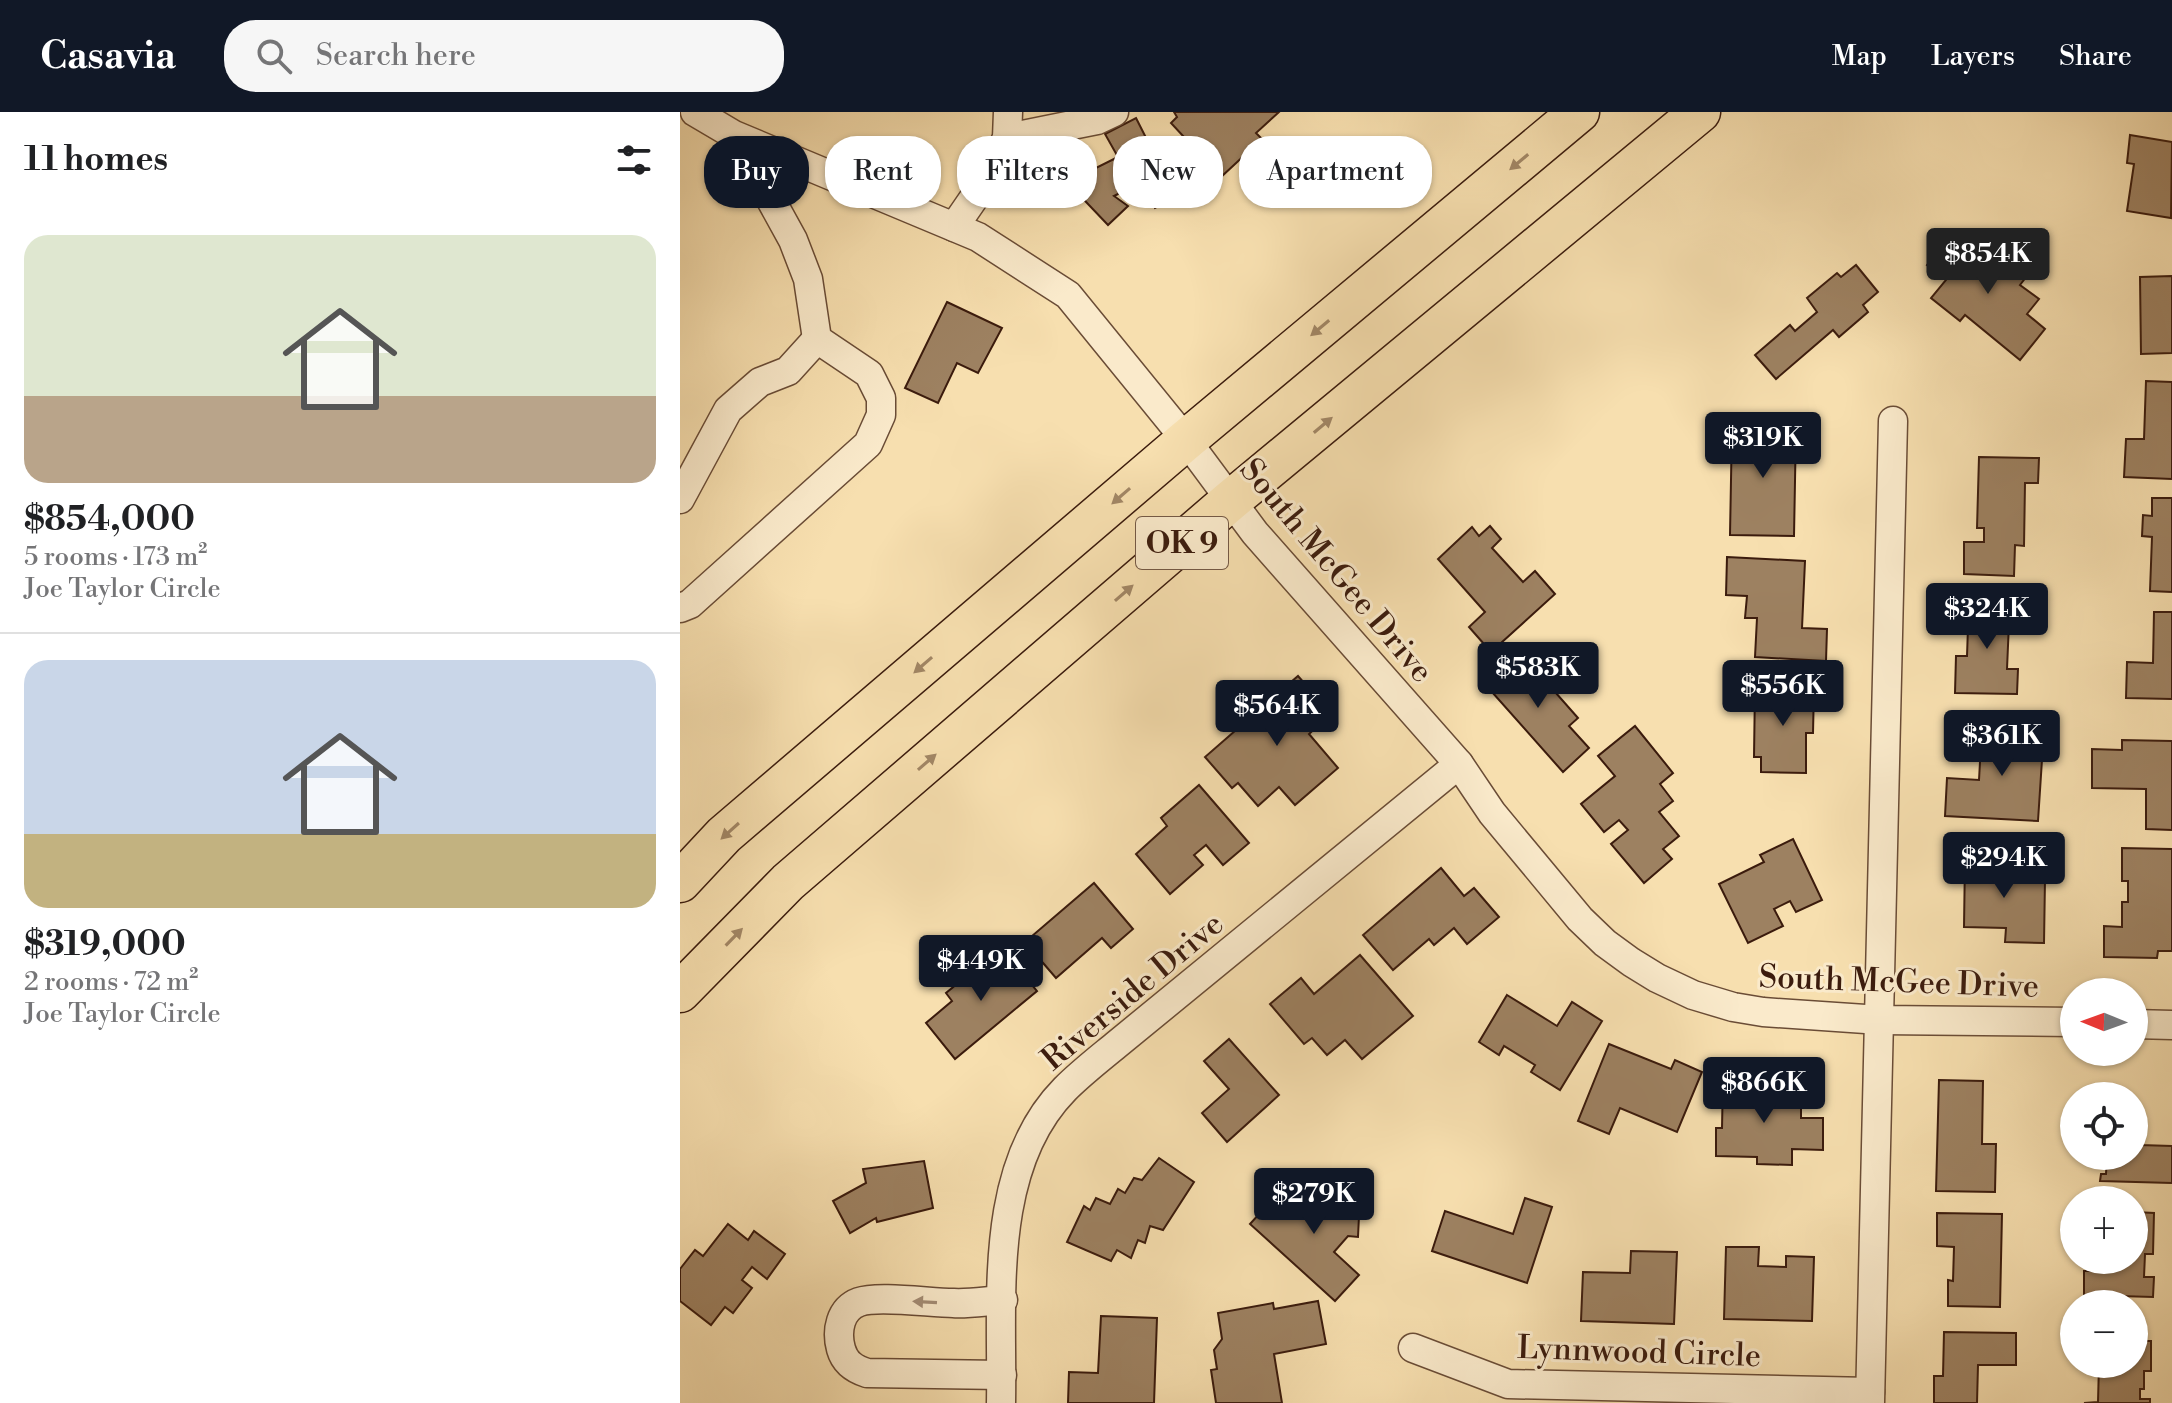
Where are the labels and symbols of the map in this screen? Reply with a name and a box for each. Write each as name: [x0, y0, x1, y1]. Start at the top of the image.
one-way arrow: [1510, 153, 1530, 170]
pin: $854K: [1932, 228, 2044, 296]
one-way arrow: [1310, 319, 1330, 336]
pin: $319K: [1707, 412, 1819, 480]
one-way arrow: [1313, 417, 1333, 434]
street label: South McGee Drive: [1231, 450, 1442, 691]
one-way arrow: [1111, 487, 1131, 504]
road number: OK 9: [1136, 517, 1228, 569]
pin: $324K: [1931, 583, 2043, 651]
one-way arrow: [1114, 585, 1134, 602]
pin: $583K: [1482, 642, 1594, 710]
one-way arrow: [914, 656, 934, 673]
pin: $556K: [1727, 660, 1839, 728]
pin: $564K: [1221, 680, 1333, 748]
pin: $361K: [1946, 710, 2058, 778]
one-way arrow: [917, 754, 937, 771]
one-way arrow: [720, 821, 739, 839]
pin: $294K: [1948, 832, 2060, 900]
street label: Riverside Drive: [1034, 904, 1232, 1079]
one-way arrow: [725, 928, 743, 947]
pin: $449K: [925, 935, 1037, 1003]
street label: South McGee Drive: [1758, 957, 2040, 1007]
north arrow: [2060, 978, 2148, 1066]
pin: $866K: [1708, 1057, 1820, 1125]
pin: $279K: [1258, 1168, 1370, 1236]
one-way arrow: [912, 1295, 937, 1308]
street label: Lynnwood Circle: [1516, 1328, 1762, 1376]

